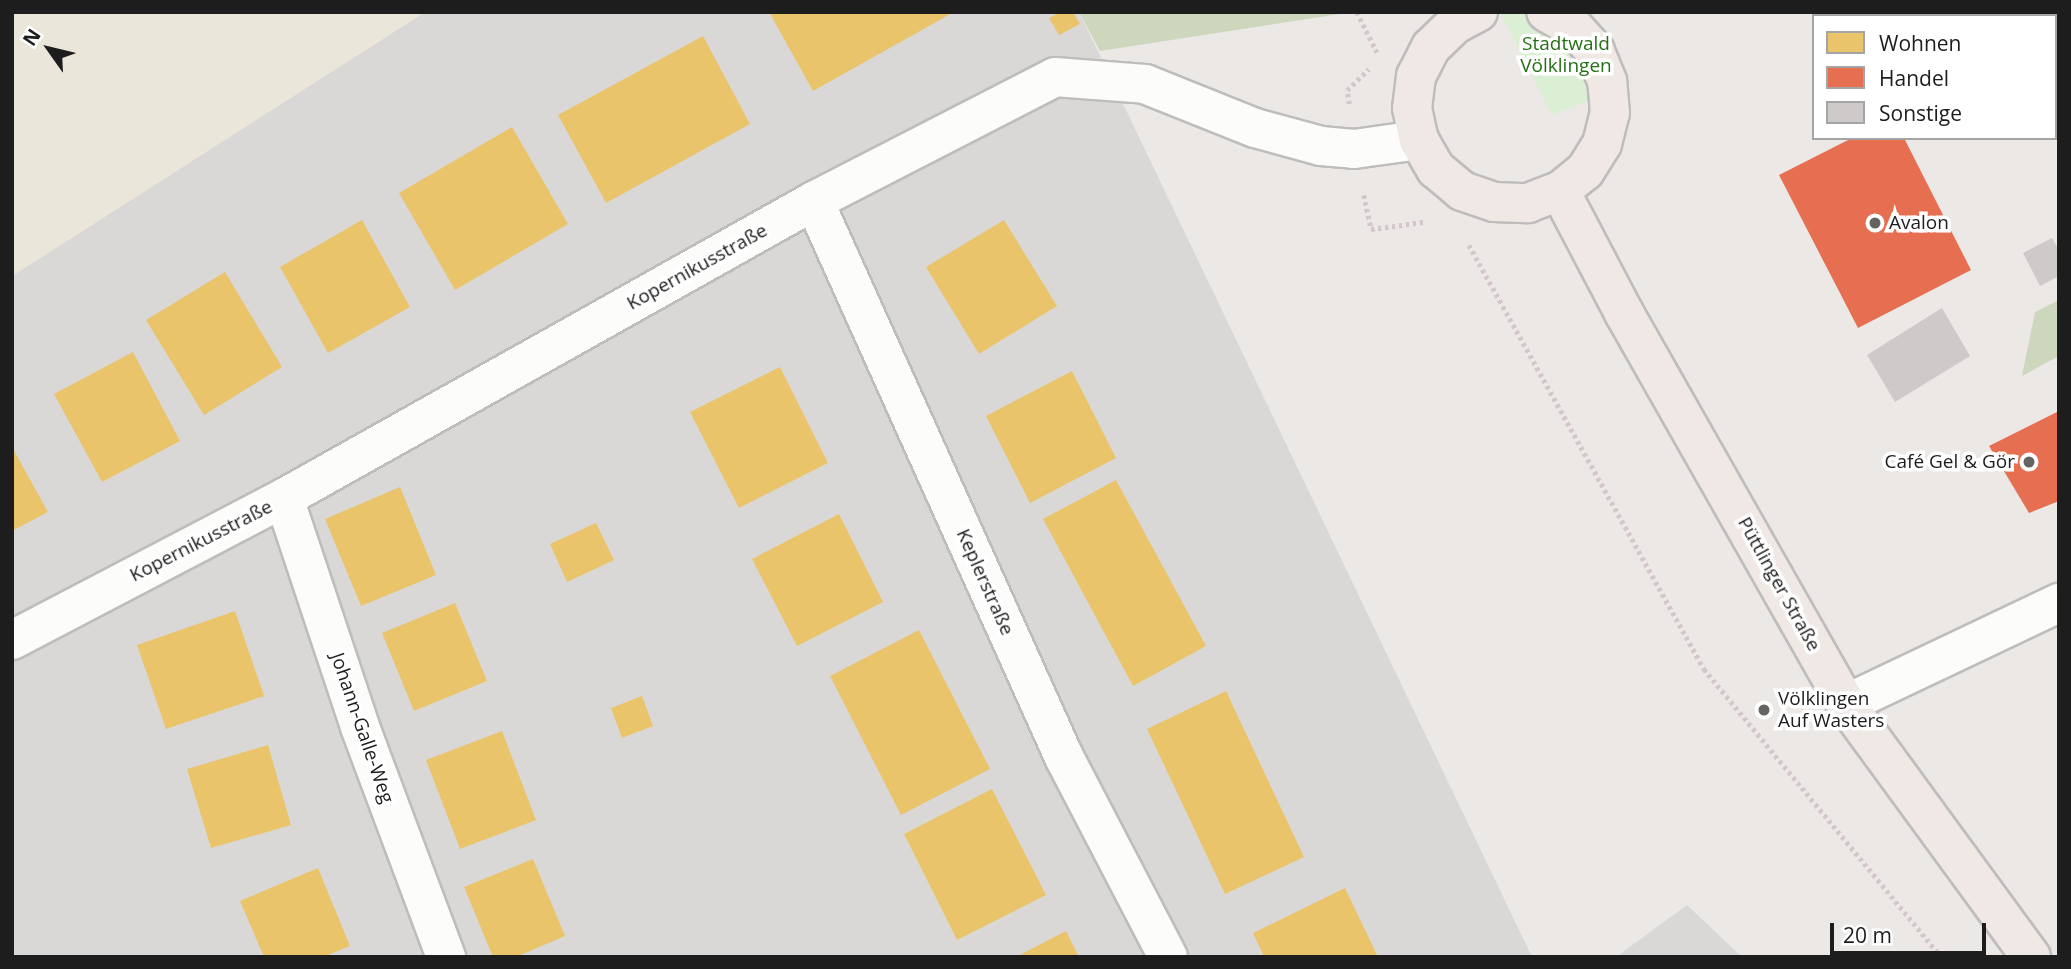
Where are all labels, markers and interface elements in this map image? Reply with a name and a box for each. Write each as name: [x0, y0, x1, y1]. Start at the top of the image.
north arrow: [14, 14, 84, 84]
legend: [1812, 14, 2057, 140]
text: N: [16, 24, 47, 51]
text: Wohnen: [1879, 29, 1961, 57]
park label: Stadtwald Völklingen: [1520, 33, 1612, 77]
text: Handel: [1879, 64, 1949, 92]
text: Sonstige: [1879, 99, 1962, 127]
place label: Avalon: [1889, 212, 1949, 234]
marker: Avalon: [1867, 215, 1883, 231]
street label: Kopernikusstraße: [623, 219, 771, 315]
place label: Café Gel & Gör: [1884, 451, 2015, 473]
marker: Café Gel & Gör: [2021, 454, 2037, 470]
street label: Kopernikusstraße: [126, 495, 276, 587]
street label: Püttlinger Straße: [1733, 513, 1825, 655]
street label: Keplerstraße: [951, 525, 1019, 639]
street label: Johann-Galle-Weg: [326, 650, 398, 806]
place label: Völklingen Auf Wasters: [1778, 688, 1884, 732]
marker: Völklingen Auf Wasters: [1756, 702, 1772, 718]
scale bar: [1833, 909, 1989, 953]
text: 20 m: [1843, 921, 1892, 949]

